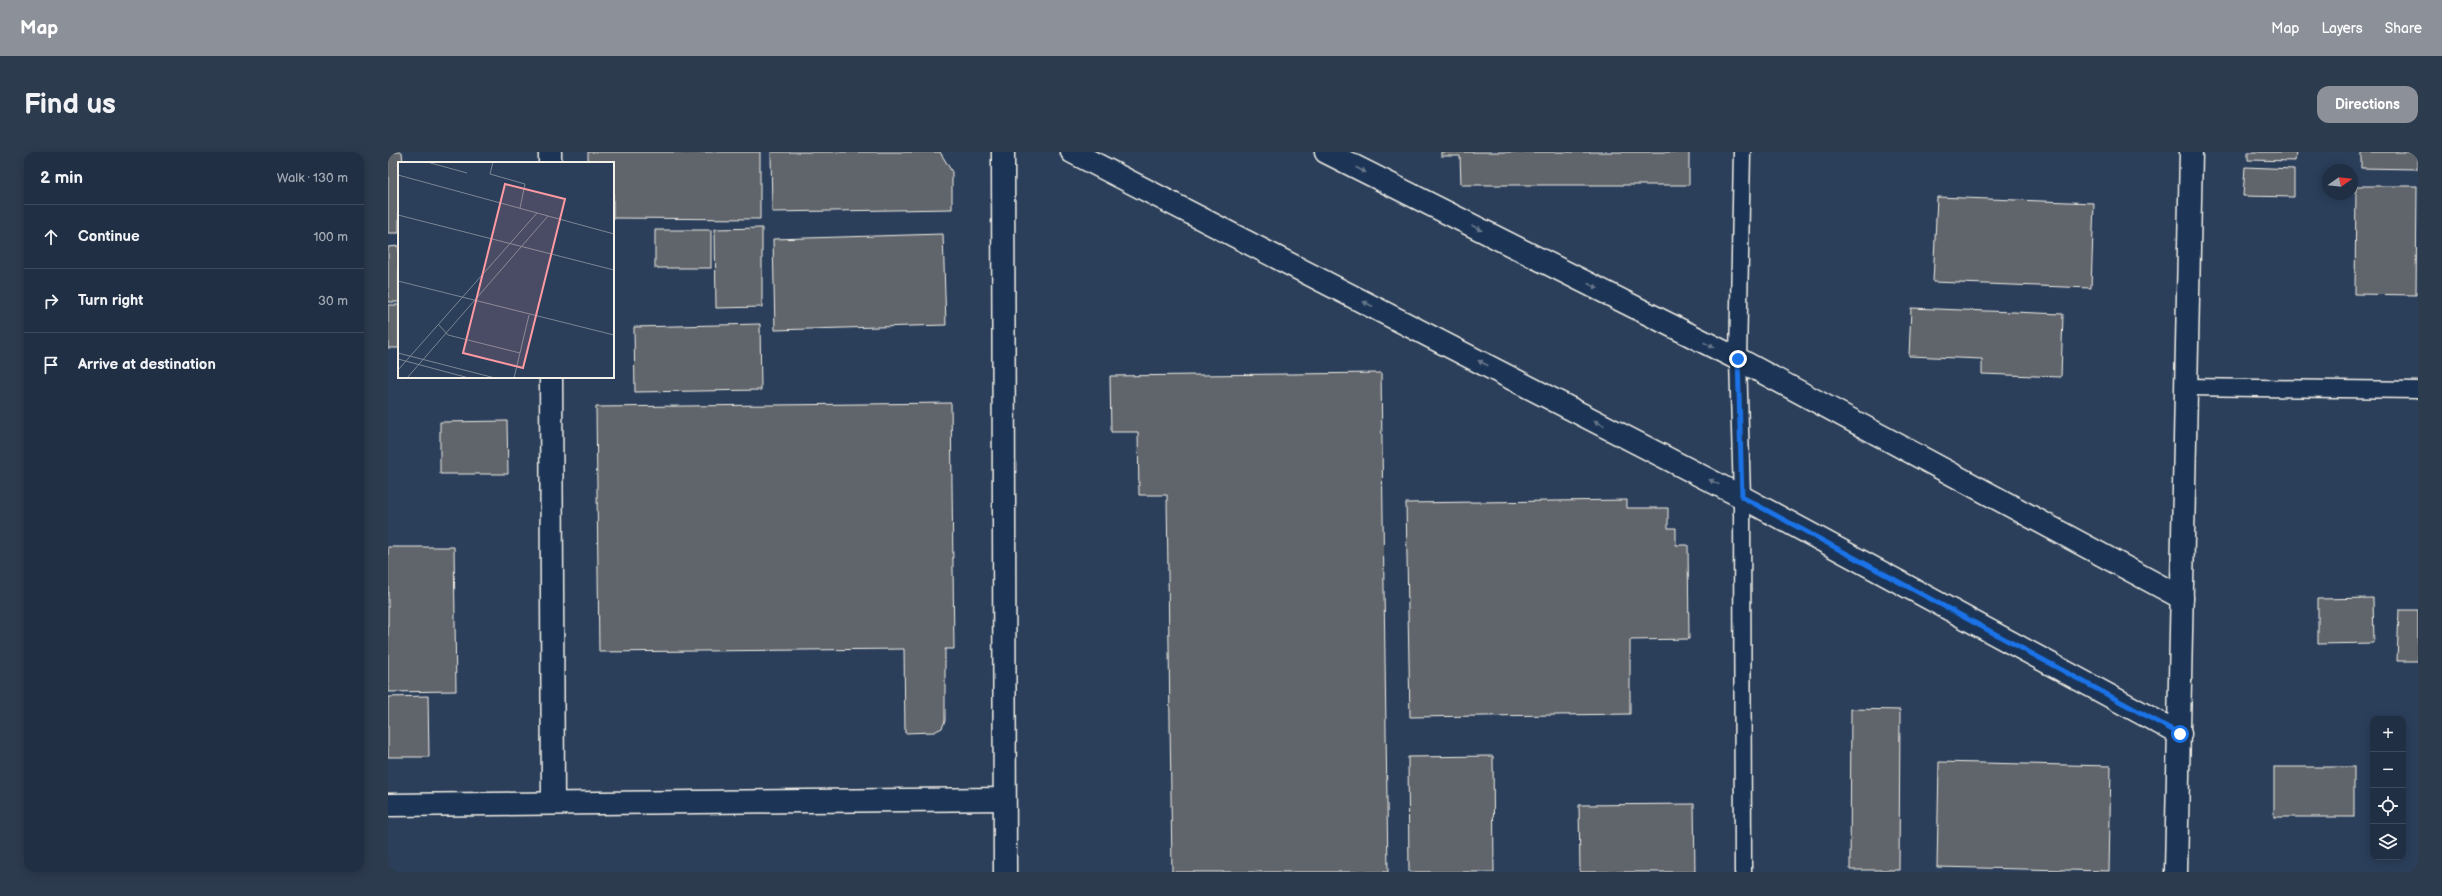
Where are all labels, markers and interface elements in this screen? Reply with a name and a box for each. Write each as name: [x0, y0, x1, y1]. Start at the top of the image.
text: Map: [20, 17, 58, 40]
text: Map: [2271, 20, 2299, 37]
text: Layers: [2321, 20, 2363, 37]
text: Share: [2385, 20, 2422, 37]
button: Directions: [2317, 86, 2418, 123]
text: Find us: [24, 88, 116, 121]
inset map: [398, 162, 614, 378]
north arrow: [2322, 164, 2358, 200]
one-way arrow: [1355, 166, 1367, 173]
text: 2 min: [40, 168, 83, 188]
text: Walk · 130 m: [277, 170, 348, 186]
one-way arrow: [1471, 225, 1483, 231]
icon: ahead: [40, 226, 62, 248]
text: Continue: [78, 227, 140, 246]
text: 100 m: [313, 229, 348, 245]
one-way arrow: [1587, 283, 1599, 289]
icon: right: [40, 290, 62, 312]
text: Turn right: [78, 291, 143, 310]
text: 30 m: [318, 293, 348, 309]
one-way arrow: [1362, 301, 1373, 307]
one-way arrow: [1704, 342, 1715, 348]
route end: [1729, 350, 1747, 368]
icon: arrive: [40, 354, 62, 376]
text: Arrive at destination: [78, 355, 216, 374]
one-way arrow: [1477, 360, 1489, 367]
one-way arrow: [1593, 420, 1605, 426]
one-way arrow: [1709, 479, 1720, 486]
map controls: [2370, 716, 2406, 860]
button: +: [2370, 716, 2406, 752]
route start: [2171, 725, 2189, 743]
button: −: [2370, 752, 2406, 788]
button: locate: [2370, 788, 2406, 824]
button: layers: [2370, 824, 2406, 860]

